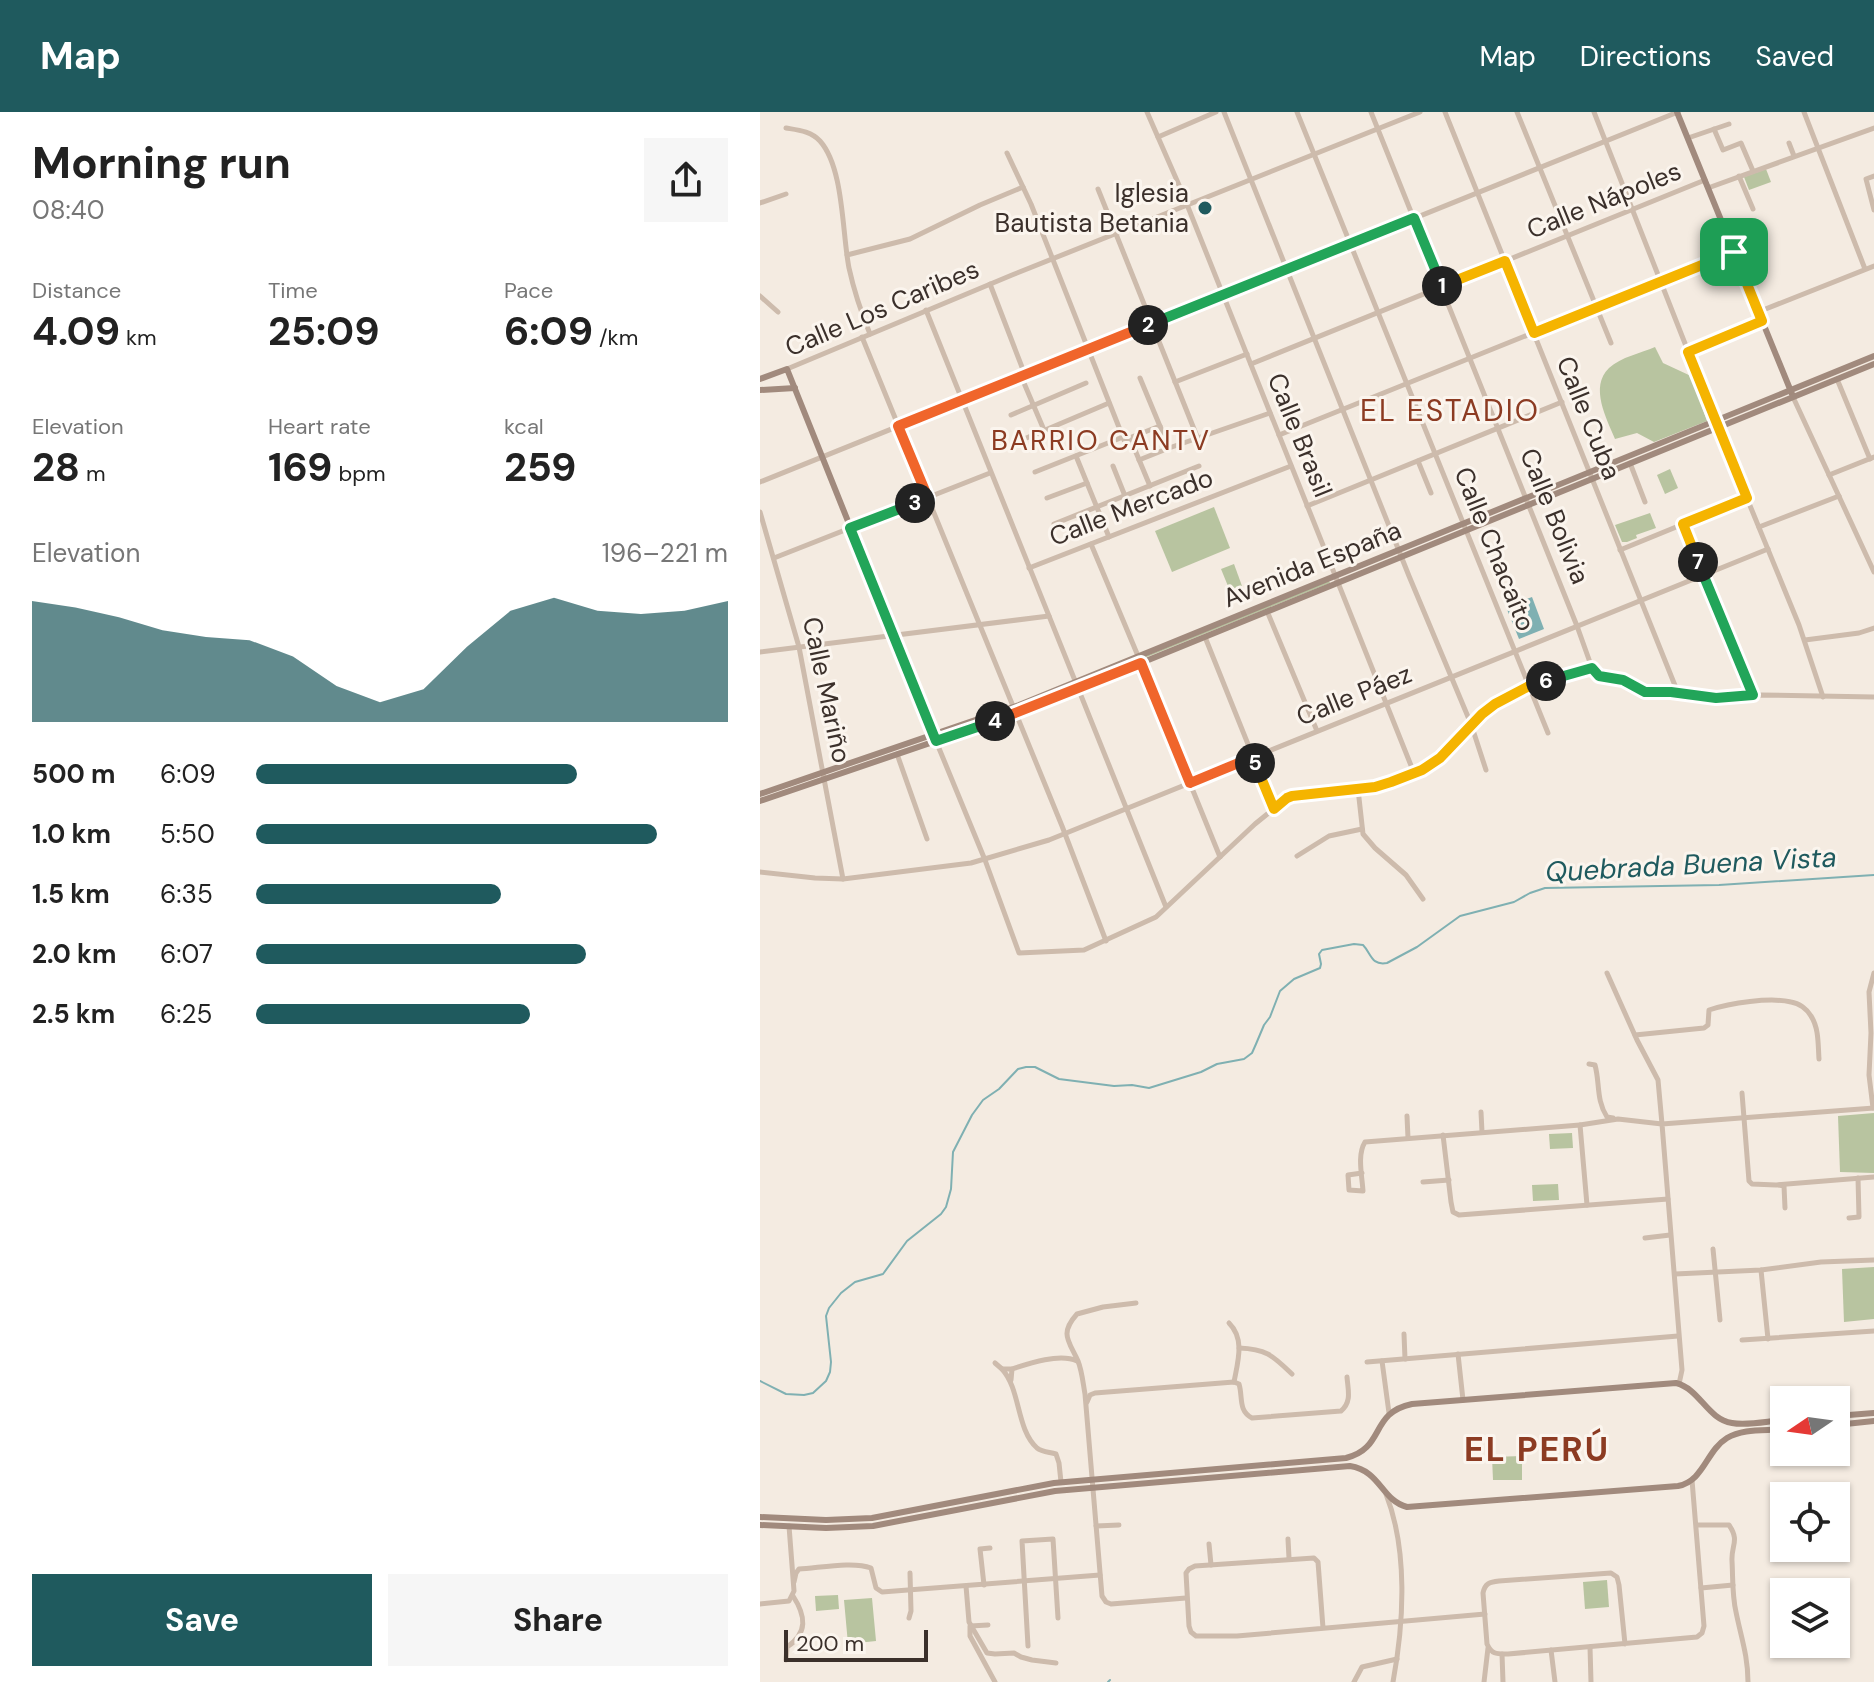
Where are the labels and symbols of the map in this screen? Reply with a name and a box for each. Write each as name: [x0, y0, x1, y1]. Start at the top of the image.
street label: Calle Nápoles: [1522, 154, 1686, 246]
place label: Iglesia Bautista Betania: [994, 176, 1189, 240]
marker: Iglesia Bautista Betania: [1196, 199, 1214, 217]
pin: [1700, 218, 1768, 286]
street label: Calle Los Caribes: [780, 252, 984, 364]
pin: 1: [1422, 266, 1462, 306]
pin: 2: [1128, 305, 1168, 345]
street label: Calle Cuba: [1549, 351, 1629, 485]
street label: Calle Brasil: [1260, 368, 1340, 502]
district label: EL ESTADIO: [1360, 391, 1540, 430]
district label: BARRIO CANTV: [991, 422, 1211, 459]
street label: Calle Bolivia: [1512, 443, 1598, 589]
street label: Calle Mercado: [1044, 460, 1218, 554]
street label: Calle Chacaíto: [1447, 462, 1543, 636]
pin: 3: [895, 483, 935, 523]
street label: Avenida España: [1218, 513, 1406, 615]
pin: 7: [1678, 542, 1718, 582]
street label: Calle Mariño: [795, 614, 859, 766]
street label: Calle Páez: [1291, 657, 1417, 733]
pin: 6: [1526, 661, 1566, 701]
pin: 4: [975, 701, 1015, 741]
pin: 5: [1235, 743, 1275, 783]
water label: Quebrada Buena Vista: [1544, 838, 1838, 891]
north arrow: [1770, 1386, 1850, 1466]
district label: EL PERÚ: [1464, 1427, 1610, 1472]
scale bar: [784, 1626, 928, 1662]

